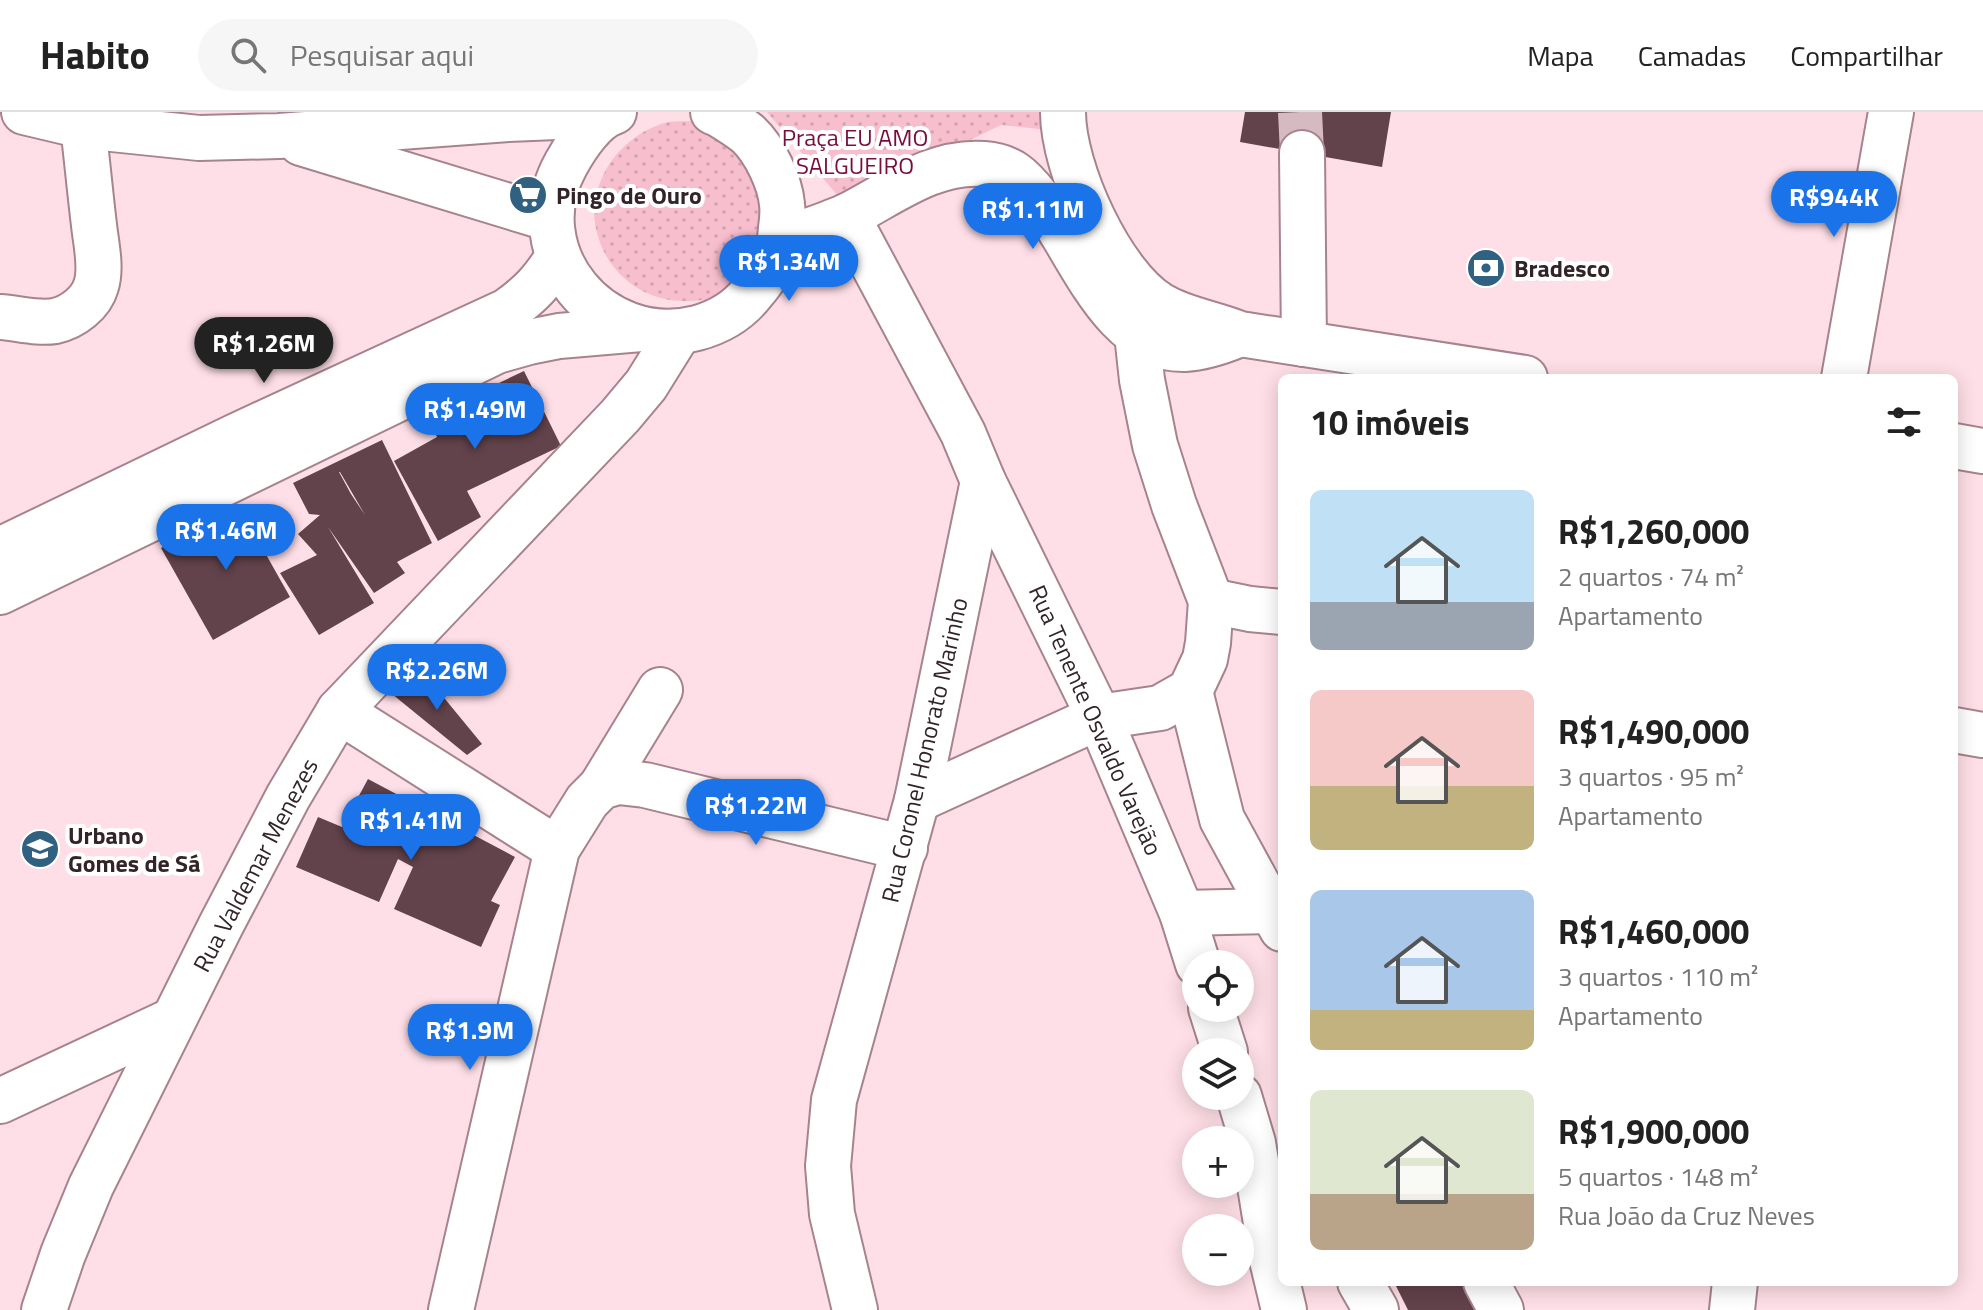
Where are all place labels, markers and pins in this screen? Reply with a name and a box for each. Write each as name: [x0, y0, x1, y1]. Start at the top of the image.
pin: R$944K: [1769, 171, 1899, 239]
supermarket icon: Pingo de Ouro: [507, 174, 549, 216]
place label: Pingo de Ouro: [556, 177, 702, 213]
pin: R$1.11M: [959, 183, 1107, 251]
pin: R$1.34M: [715, 235, 863, 303]
bank icon: Bradesco: [1465, 247, 1507, 289]
place label: Bradesco: [1514, 250, 1610, 286]
pin: R$1.26M: [190, 317, 338, 385]
pin: R$1.49M: [401, 383, 549, 451]
pin: R$1.46M: [152, 504, 300, 572]
pin: R$2.26M: [363, 644, 511, 712]
pin: R$1.22M: [682, 779, 830, 847]
pin: R$1.41M: [337, 794, 485, 862]
place label: Urbano Gomes de Sá: [68, 817, 200, 881]
school or university icon: Urbano Gomes de Sá: [19, 828, 61, 870]
pin: R$1.9M: [405, 1004, 535, 1072]

